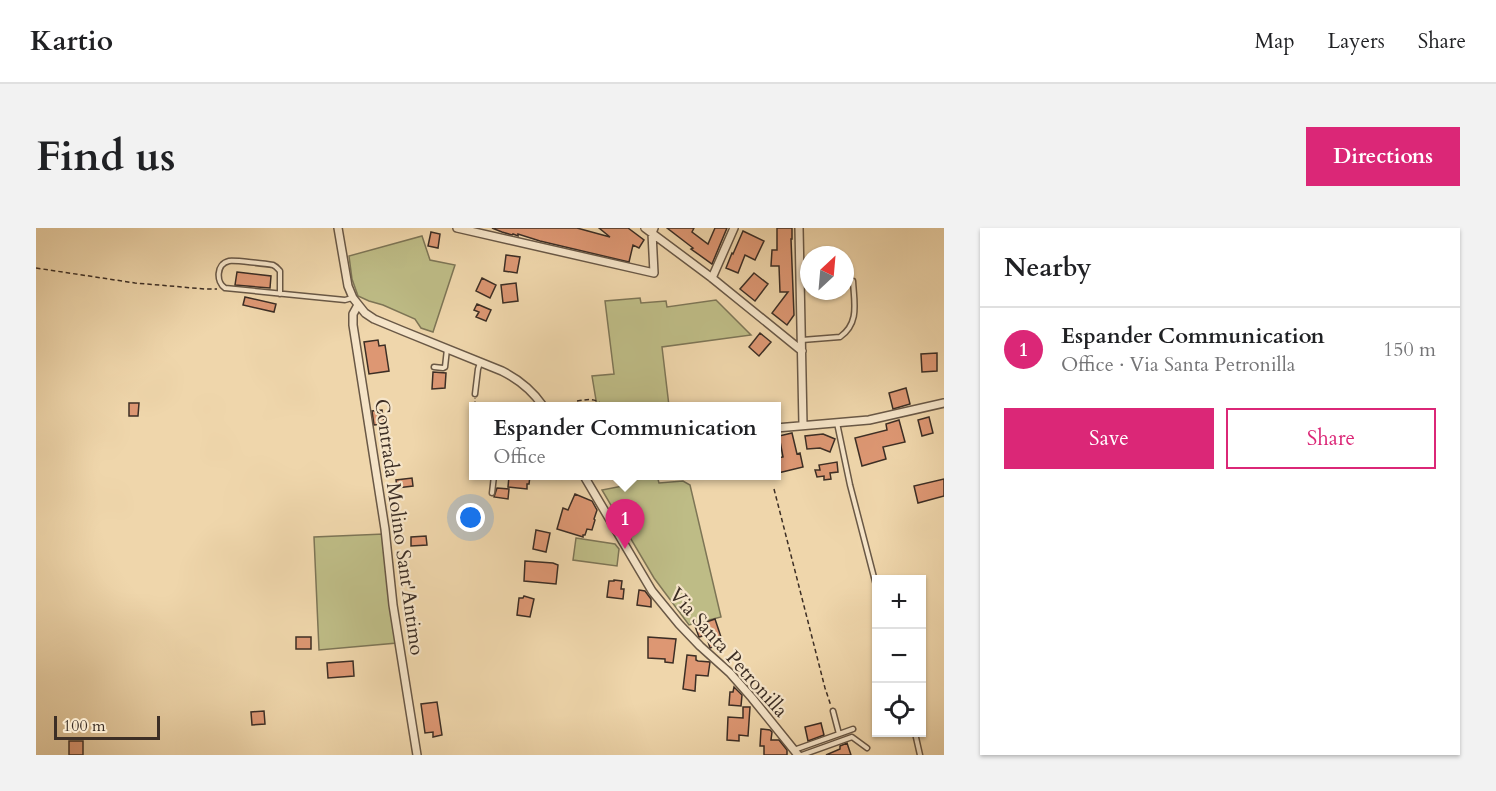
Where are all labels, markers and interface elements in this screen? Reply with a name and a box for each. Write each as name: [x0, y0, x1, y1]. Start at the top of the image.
text: Kartio: [30, 22, 113, 60]
text: Map: [1255, 27, 1295, 56]
text: Layers: [1328, 27, 1385, 56]
text: Share: [1418, 27, 1466, 56]
button: Directions: [1306, 127, 1460, 186]
text: Find us: [36, 128, 176, 185]
north arrow: [800, 246, 854, 300]
text: Nearby: [1004, 250, 1092, 285]
text: Espander Communication: [1061, 321, 1325, 351]
text: 1: [1018, 336, 1029, 363]
text: 150 m: [1383, 336, 1436, 363]
text: Office · Via Santa Petronilla: [1061, 351, 1295, 378]
street label: Contrada Molino Sant'Antimo: [368, 397, 431, 657]
popup: [469, 402, 781, 480]
button: Save: [1004, 408, 1214, 469]
button: Share: [1226, 408, 1436, 469]
text: Espander Communication: [493, 413, 757, 443]
text: Office: [493, 443, 546, 470]
pin: 1: [606, 500, 644, 549]
your location: [456, 503, 485, 532]
map controls: [872, 575, 926, 737]
button: +: [872, 575, 926, 629]
street label: Via Santa Petronilla: [663, 582, 794, 723]
button: −: [872, 629, 926, 683]
button: locate: [872, 683, 926, 737]
scale bar: [54, 713, 160, 741]
text: 100 m: [63, 715, 105, 737]

